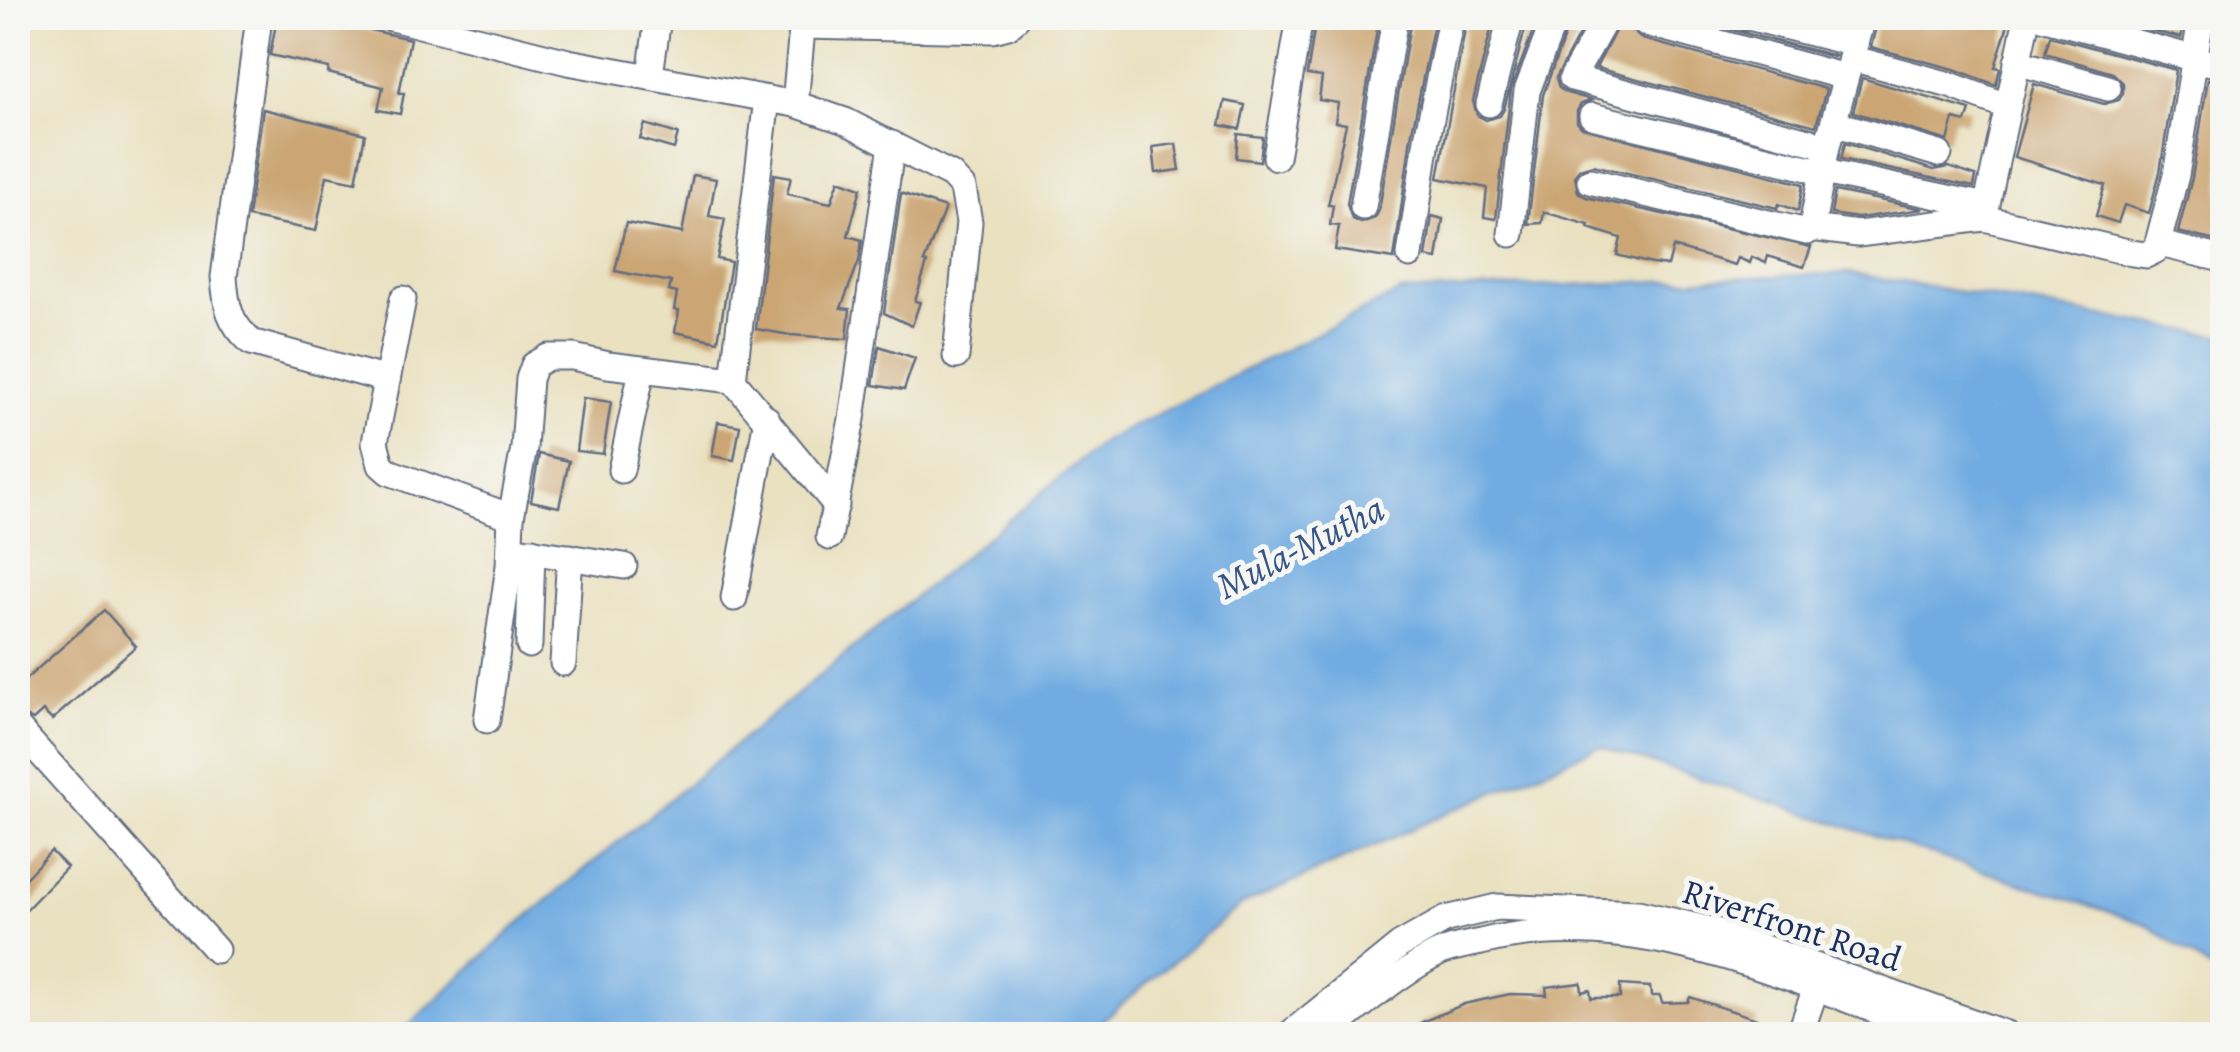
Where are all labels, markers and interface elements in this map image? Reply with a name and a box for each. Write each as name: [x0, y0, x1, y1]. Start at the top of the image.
water label: Mula-Mutha: [1207, 482, 1393, 612]
street label: Riverfront Road: [1676, 867, 1908, 983]

